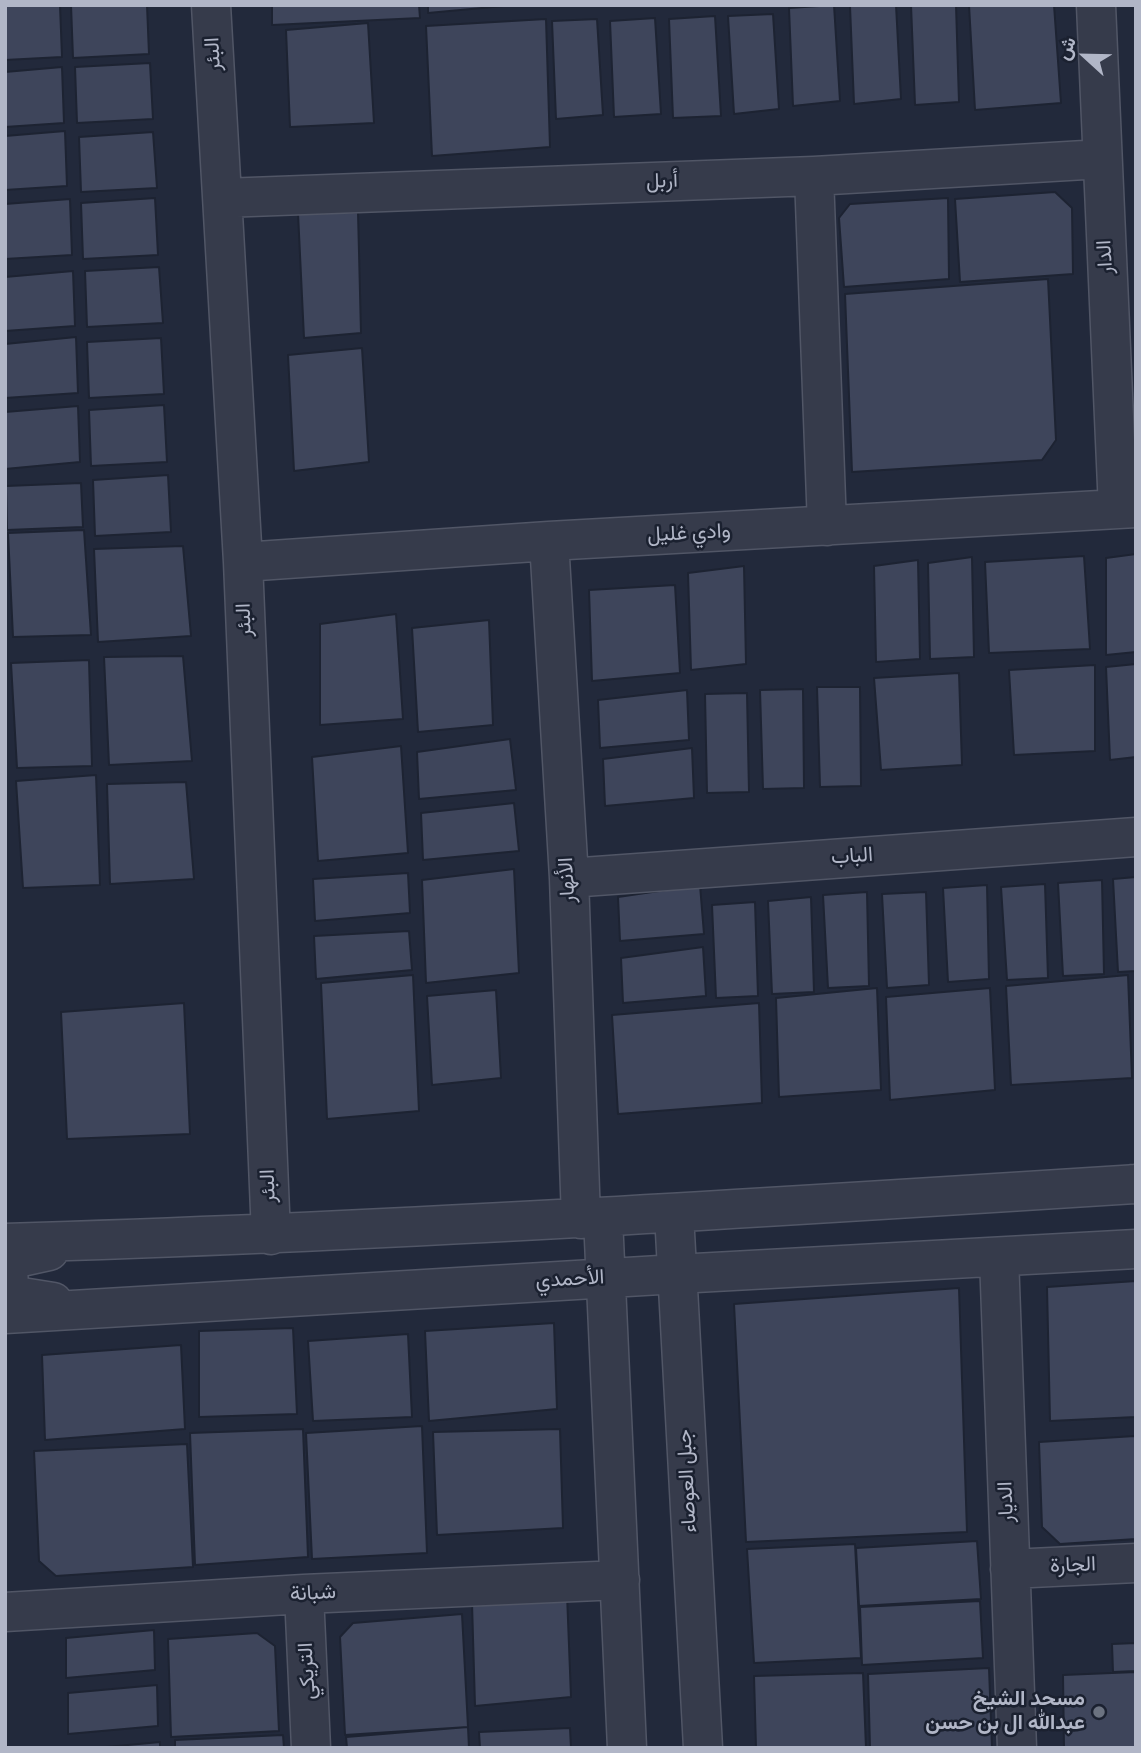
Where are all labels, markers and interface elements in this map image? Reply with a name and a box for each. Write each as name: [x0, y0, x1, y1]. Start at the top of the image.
north arrow: [1050, 21, 1120, 91]
text: ش: [1047, 32, 1083, 64]
street label: البئر: [201, 36, 227, 72]
street label: أربل: [646, 169, 678, 195]
street label: الدار: [1093, 239, 1119, 275]
street label: وادي غليل: [647, 519, 731, 549]
street label: البئر: [232, 603, 258, 637]
street label: الباب: [830, 843, 874, 871]
street label: الأنهار: [554, 856, 582, 904]
street label: البئر: [256, 1169, 282, 1203]
street label: الأحمدي: [535, 1266, 605, 1294]
street label: جبل العوصاء: [673, 1428, 703, 1534]
street label: الديار: [994, 1481, 1020, 1523]
street label: الجارة: [1050, 1553, 1096, 1579]
street label: شبانة: [289, 1580, 337, 1608]
street label: التريكي: [294, 1642, 322, 1700]
place label: مسحد الشيخ عبدالله ال بن حسن: [925, 1687, 1085, 1737]
marker: مسحد الشيخ عبدالله ال بن حسن: [1091, 1704, 1107, 1720]

